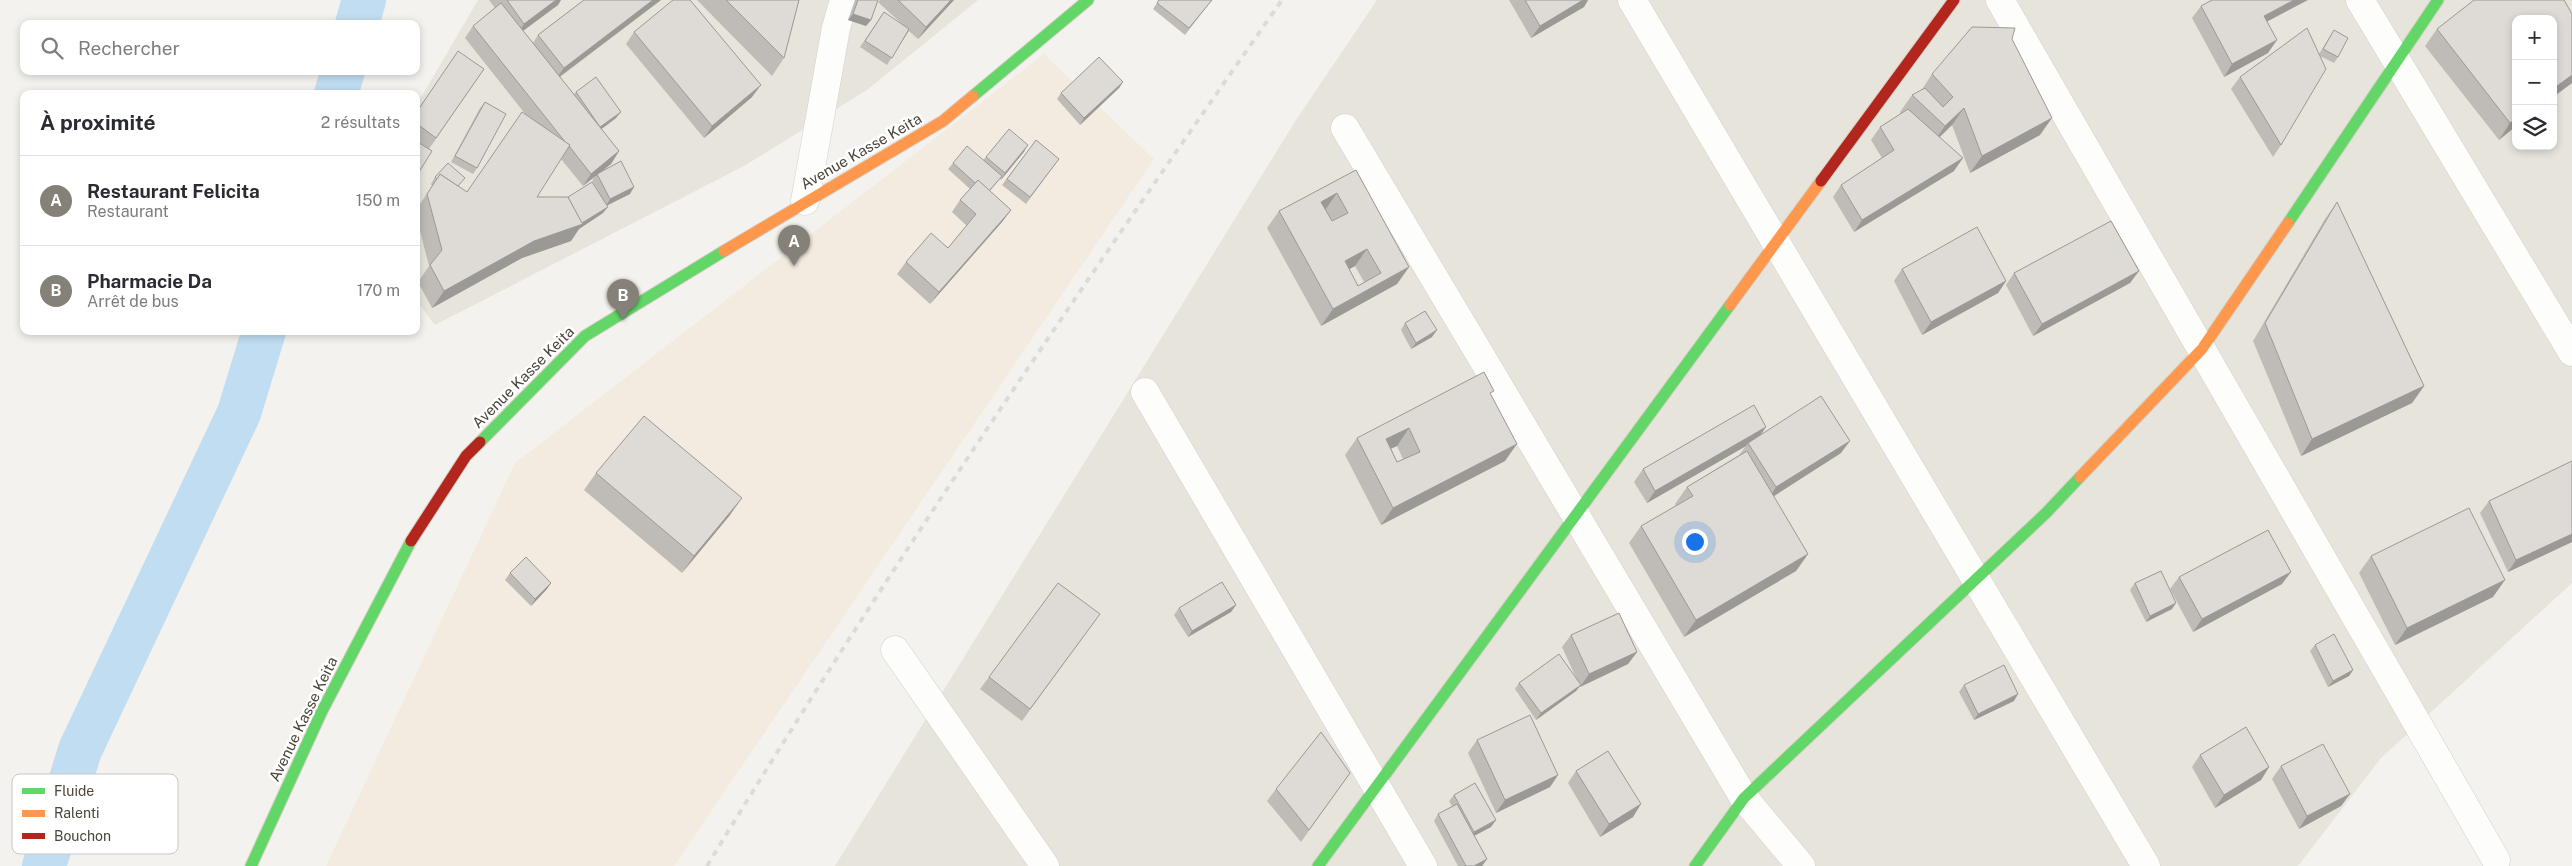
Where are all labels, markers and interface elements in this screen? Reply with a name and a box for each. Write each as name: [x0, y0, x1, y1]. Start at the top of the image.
map controls: [2512, 15, 2557, 150]
button: +: [2512, 15, 2557, 60]
search box: [20, 20, 420, 75]
icon: search: [38, 34, 66, 62]
text: Rechercher: [78, 37, 180, 59]
button: −: [2512, 60, 2557, 105]
button: layers: [2512, 105, 2557, 150]
street label: Avenue Kasse Keita: [798, 109, 924, 193]
text: À proximité: [40, 110, 156, 135]
text: 2 résultats: [321, 113, 400, 132]
text: Restaurant Felicita: [87, 180, 260, 202]
text: A: [50, 191, 62, 210]
text: 150 m: [356, 191, 400, 210]
text: Restaurant: [87, 202, 169, 221]
pin: A: [778, 225, 810, 266]
text: Pharmacie Da: [87, 270, 212, 292]
pin: B: [607, 279, 639, 320]
text: B: [51, 281, 61, 300]
text: 170 m: [357, 281, 400, 300]
text: Arrêt de bus: [87, 292, 179, 311]
street label: Avenue Kasse Keita: [469, 323, 577, 431]
your location: [1682, 529, 1708, 555]
street label: Avenue Kasse Keita: [265, 654, 341, 784]
legend: [12, 774, 178, 854]
text: Fluide: [54, 783, 94, 799]
text: Ralenti: [54, 805, 100, 821]
text: Bouchon: [54, 828, 111, 844]

